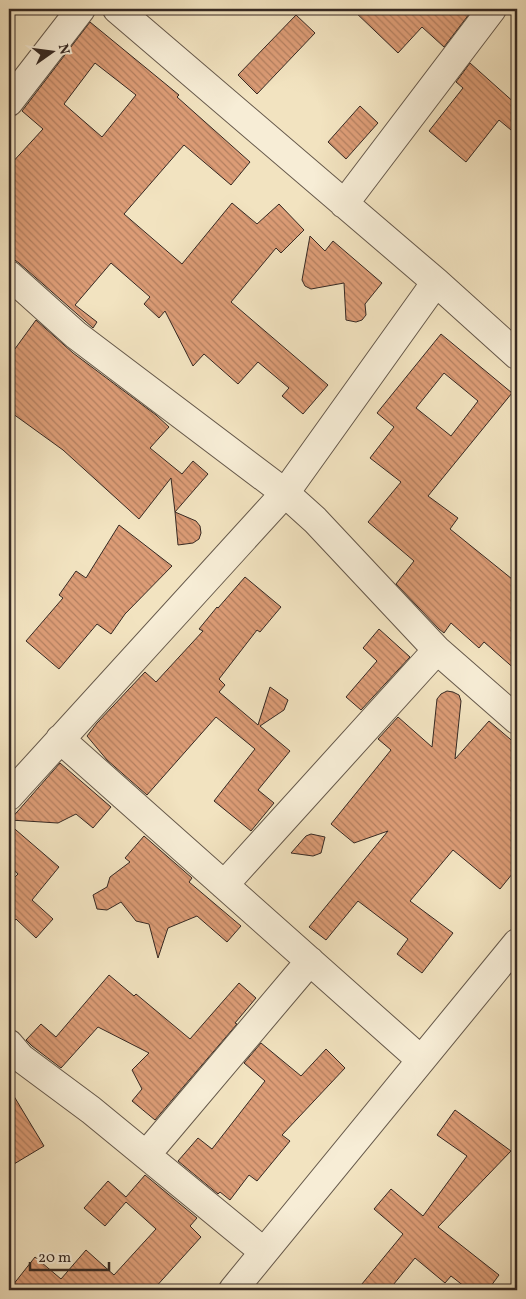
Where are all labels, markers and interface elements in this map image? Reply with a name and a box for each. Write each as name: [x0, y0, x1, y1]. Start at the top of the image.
north arrow: [28, 28, 78, 78]
text: N: [53, 42, 74, 56]
scale bar: [30, 1239, 109, 1271]
text: 20 m: [38, 1248, 71, 1269]

